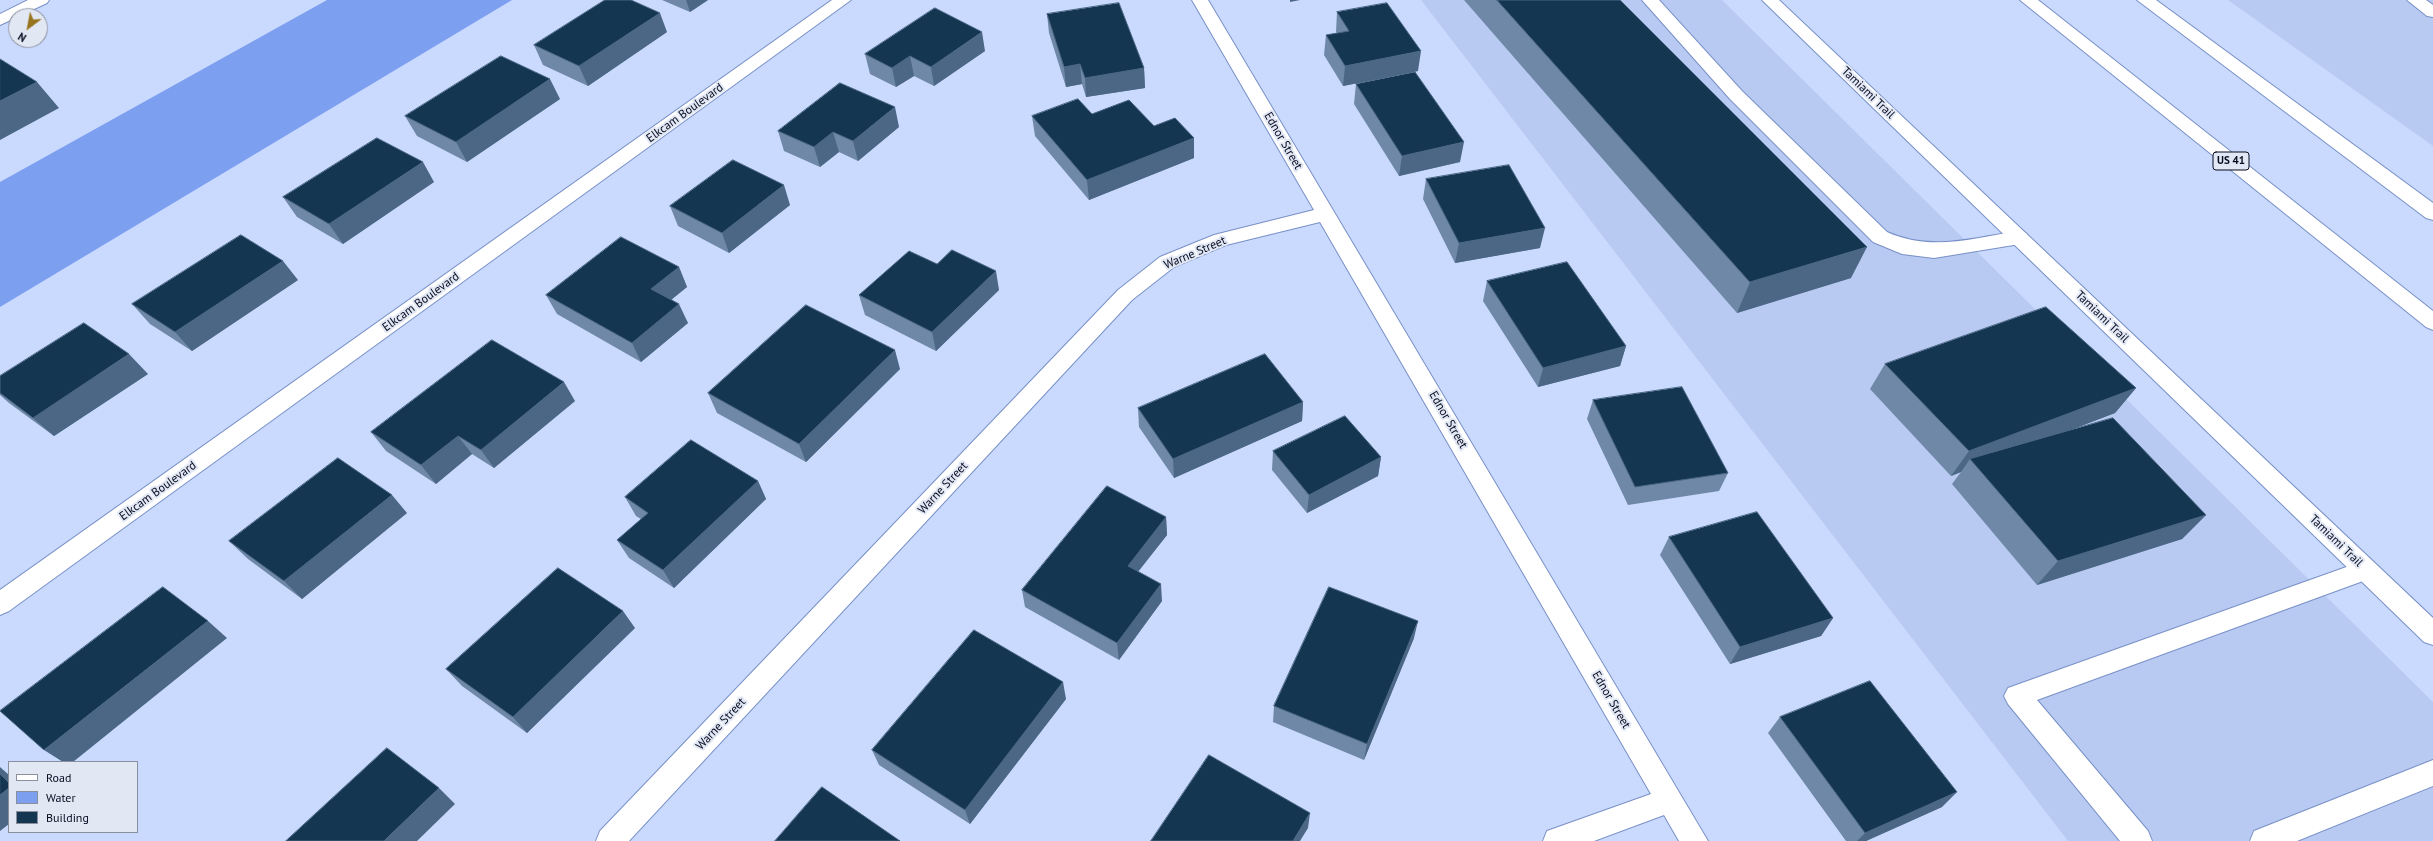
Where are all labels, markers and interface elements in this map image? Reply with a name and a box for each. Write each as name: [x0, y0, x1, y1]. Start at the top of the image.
north arrow: [8, 8, 48, 48]
text: N: [15, 29, 29, 45]
street label: Tamiami Trail: [1838, 64, 1898, 122]
street label: Elkcam Boulevard: [644, 80, 726, 146]
street label: Ednor Street: [1261, 110, 1305, 172]
road number: US 41: [2213, 152, 2249, 170]
street label: Warne Street: [1162, 233, 1228, 273]
street label: Elkcam Boulevard: [380, 269, 462, 335]
street label: Tamiami Trail: [2072, 288, 2132, 346]
street label: Ednor Street: [1426, 389, 1470, 451]
street label: Elkcam Boulevard: [117, 458, 199, 524]
street label: Warne Street: [915, 459, 971, 517]
street label: Tamiami Trail: [2306, 512, 2366, 570]
street label: Ednor Street: [1589, 669, 1633, 731]
street label: Warne Street: [693, 695, 749, 753]
legend: [8, 761, 138, 833]
text: Road: [46, 770, 71, 785]
text: Water: [46, 790, 76, 805]
text: Building: [46, 810, 89, 825]

